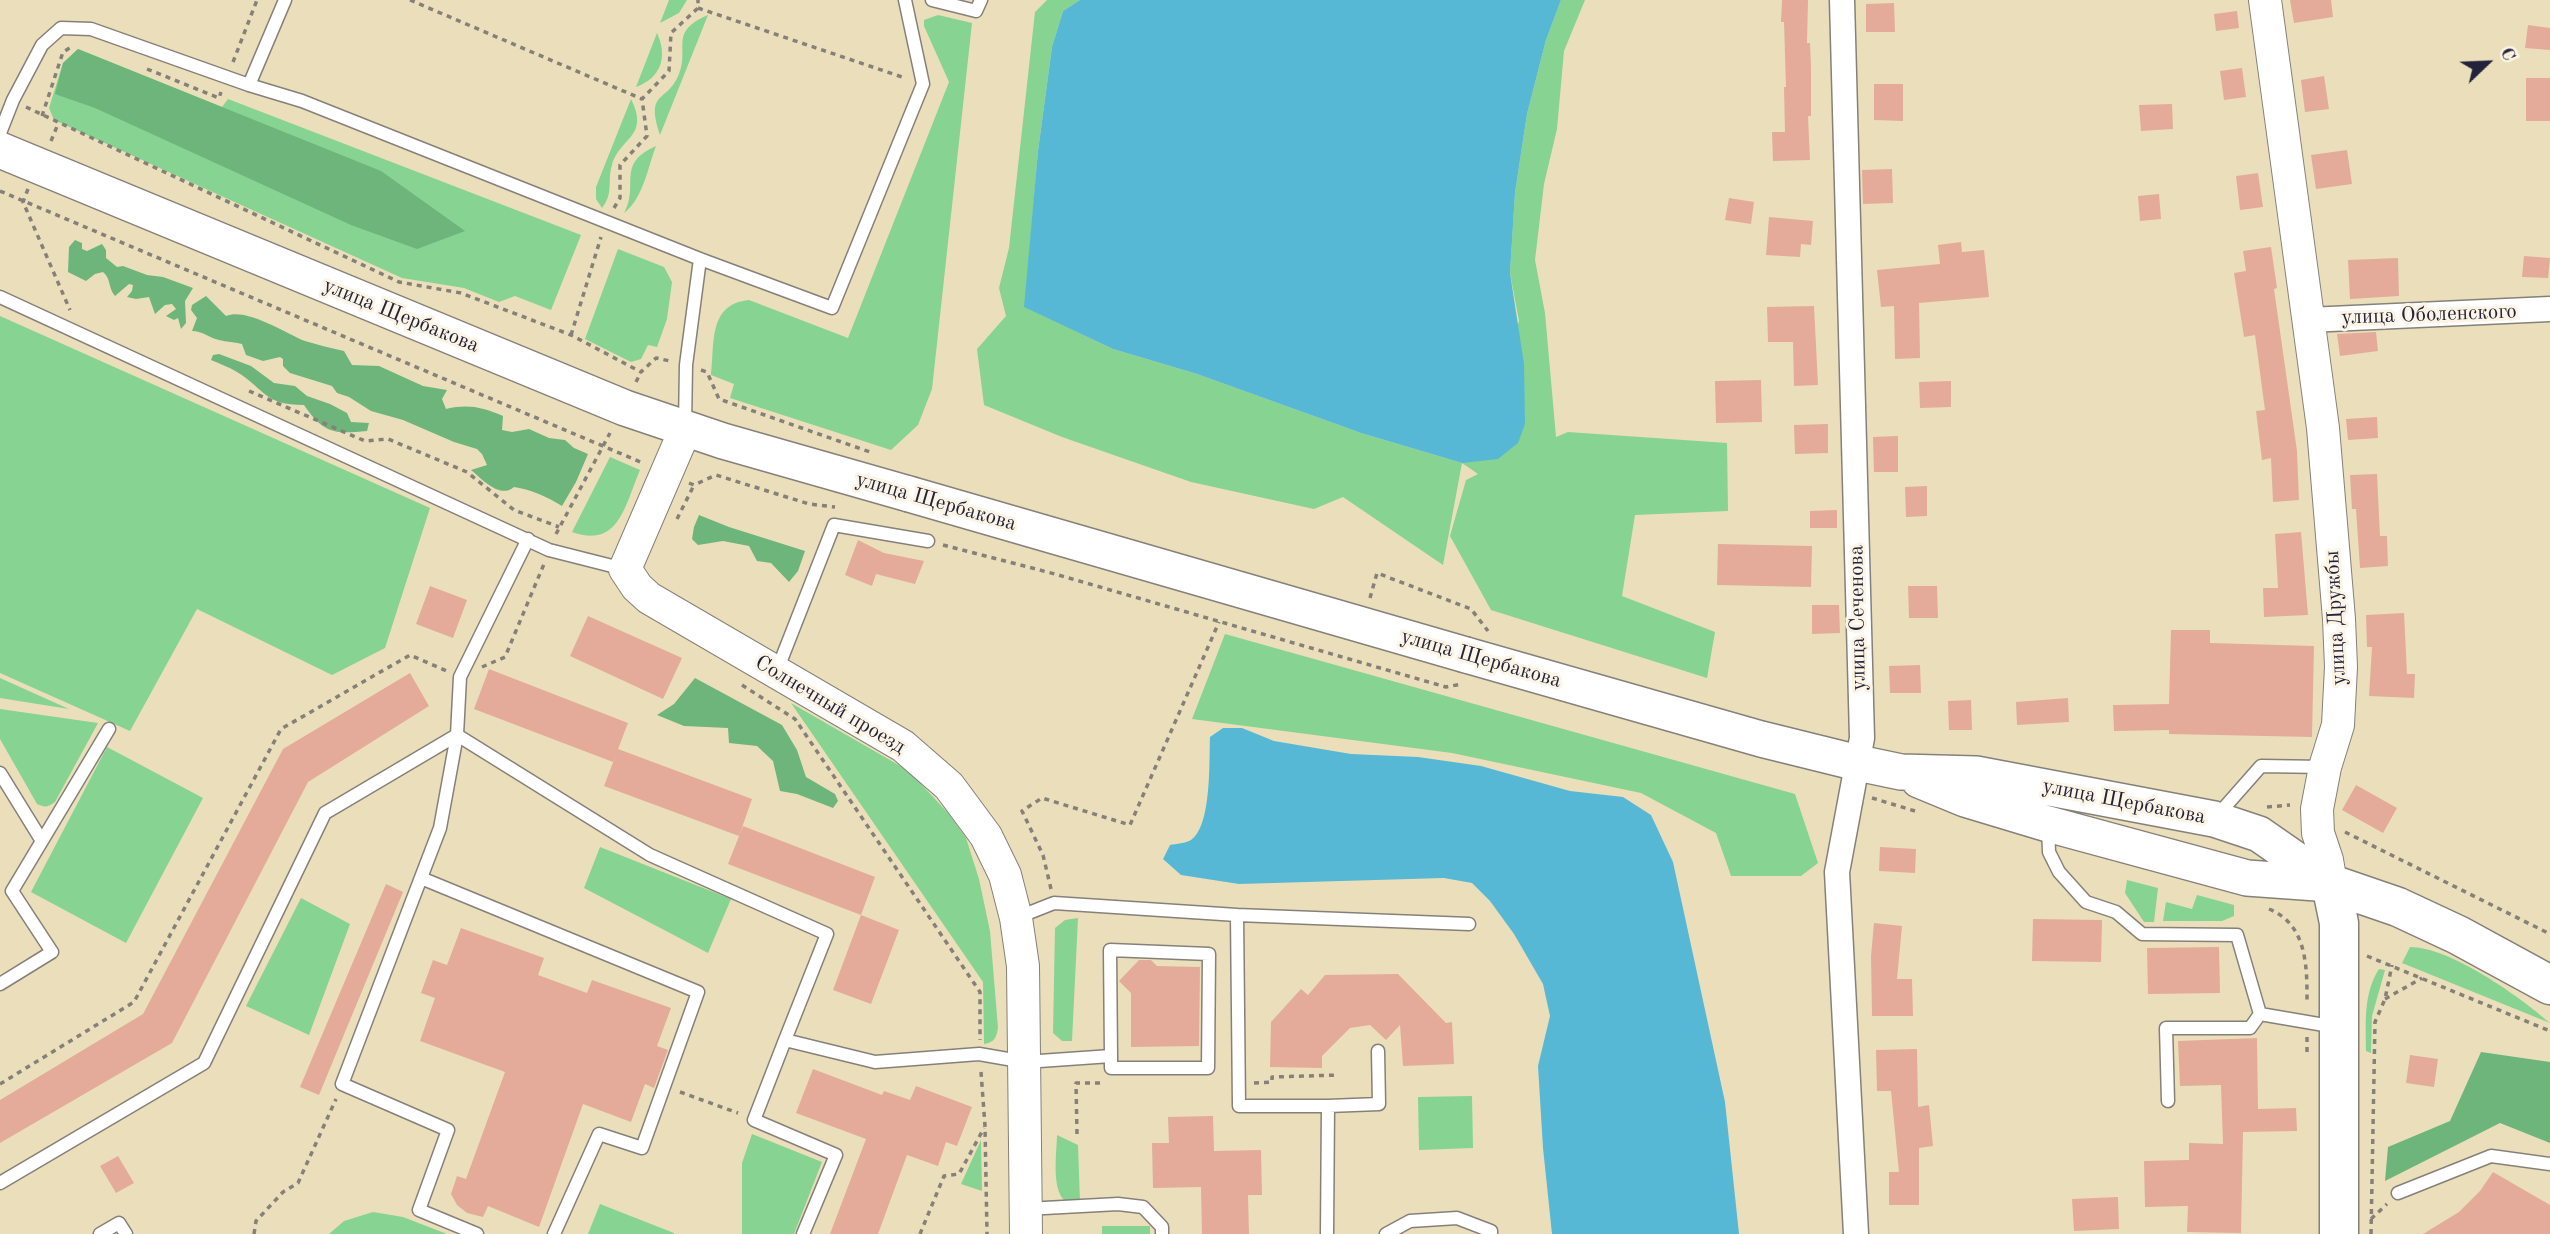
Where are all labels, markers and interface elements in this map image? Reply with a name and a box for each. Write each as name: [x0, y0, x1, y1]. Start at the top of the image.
north arrow: [2452, 28, 2522, 98]
text: С: [2496, 45, 2518, 64]
street label: улица Щербакова: [319, 273, 483, 359]
street label: улица Оболенского: [2341, 299, 2517, 331]
street label: улица Щербакова: [853, 467, 1019, 537]
street label: улица Сеченова: [1844, 545, 1872, 691]
street label: улица Дружбы: [2320, 550, 2352, 686]
street label: улица Щербакова: [1398, 624, 1564, 694]
street label: Солнечный проезд: [750, 650, 910, 760]
street label: улица Щербакова: [2040, 774, 2208, 830]

